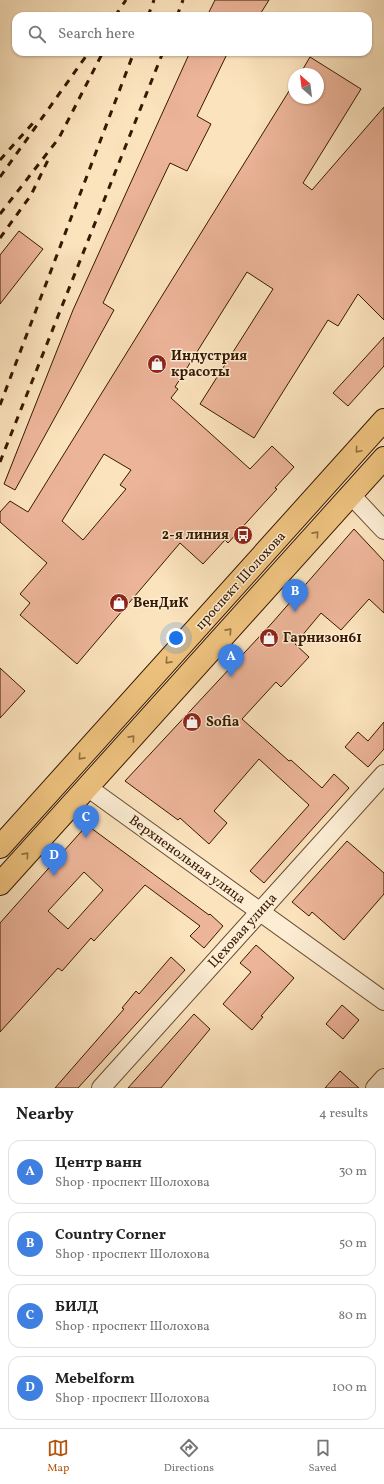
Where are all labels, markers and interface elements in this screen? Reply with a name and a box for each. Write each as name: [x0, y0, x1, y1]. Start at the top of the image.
search box: [12, 12, 372, 56]
icon: search: [26, 23, 48, 45]
text: Search here: [58, 24, 135, 45]
north arrow: [288, 68, 324, 104]
place label: Индустрия красоты: [171, 347, 247, 382]
shop icon: Индустрия красоты: [146, 353, 168, 375]
one-way arrow: [356, 445, 363, 453]
bus stop icon: 2-я линия: [232, 524, 254, 546]
place label: 2-я линия: [162, 526, 229, 545]
street label: проспект Шолохова: [191, 527, 291, 634]
one-way arrow: [311, 531, 318, 539]
pin: B: [282, 579, 308, 612]
shop icon: ВенДиК: [108, 592, 130, 614]
place label: ВенДиК: [133, 594, 188, 613]
shop icon: Гарнизон61: [258, 627, 280, 649]
your location: [166, 628, 186, 648]
one-way arrow: [224, 628, 231, 636]
place label: Гарнизон61: [283, 629, 362, 648]
pin: A: [218, 644, 244, 677]
one-way arrow: [165, 656, 173, 664]
shop icon: Sofia: [181, 711, 203, 733]
place label: Sofia: [206, 713, 240, 732]
one-way arrow: [127, 735, 134, 742]
one-way arrow: [78, 752, 86, 760]
pin: C: [73, 805, 99, 838]
street label: Верхненольная улица: [125, 811, 249, 909]
pin: D: [41, 843, 67, 876]
one-way arrow: [21, 852, 29, 860]
street label: Цеховая улица: [204, 889, 282, 973]
text: Nearby: [16, 1103, 74, 1126]
text: 4 results: [319, 1105, 368, 1123]
text: Центр ванн: [55, 1153, 142, 1174]
text: A: [25, 1163, 35, 1181]
text: 30 m: [339, 1163, 367, 1181]
text: Shop · проспект Шолохова: [55, 1174, 210, 1192]
text: Country Corner: [55, 1225, 166, 1246]
text: B: [26, 1235, 34, 1253]
text: 50 m: [339, 1235, 367, 1253]
text: Shop · проспект Шолохова: [55, 1246, 210, 1264]
text: БИЛД: [55, 1297, 99, 1318]
text: C: [26, 1307, 34, 1325]
text: 80 m: [338, 1307, 367, 1325]
text: Shop · проспект Шолохова: [55, 1318, 210, 1336]
text: Mebelform: [55, 1369, 135, 1390]
text: D: [25, 1379, 35, 1397]
text: 100 m: [332, 1379, 367, 1397]
text: Shop · проспект Шолохова: [55, 1390, 210, 1408]
tab: Map: [47, 1437, 69, 1476]
tab: Directions: [164, 1437, 214, 1476]
tab: Saved: [308, 1437, 337, 1476]

